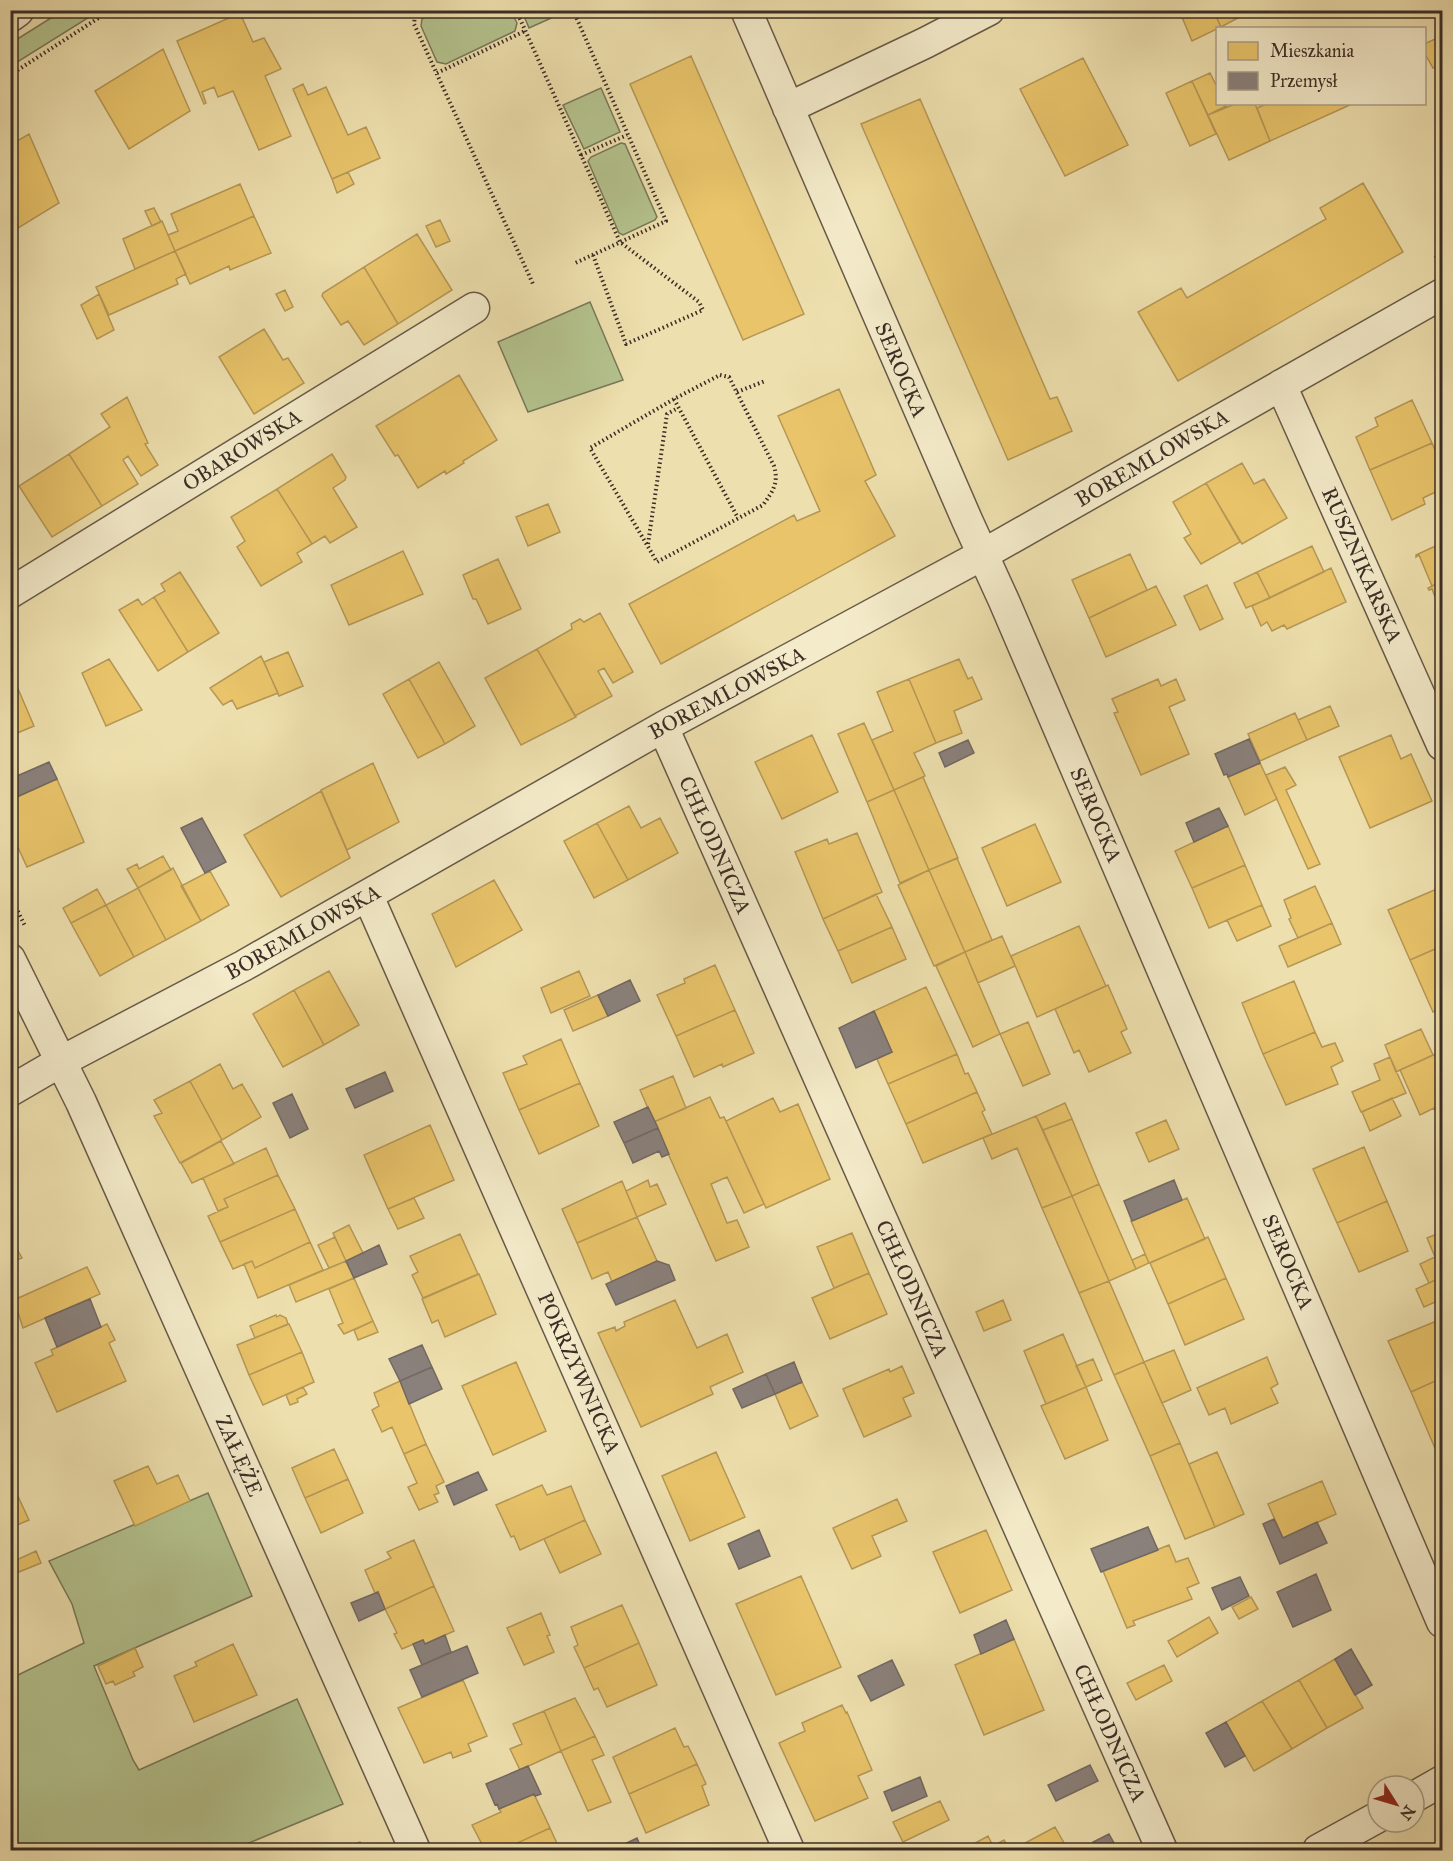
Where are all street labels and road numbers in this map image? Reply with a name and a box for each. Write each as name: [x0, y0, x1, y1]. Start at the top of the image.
street label: SEROCKA: [869, 319, 933, 421]
street label: OBAROWSKA: [178, 403, 306, 497]
street label: BOREMLOWSKA: [1070, 403, 1234, 513]
street label: RUSZNIKARSKA: [1316, 483, 1408, 647]
street label: BOREMLOWSKA: [644, 641, 810, 745]
street label: SEROCKA: [1064, 764, 1128, 866]
street label: CHŁODNICZA: [673, 772, 757, 918]
street label: BOREMLOWSKA: [221, 879, 385, 985]
street label: SEROCKA: [1256, 1211, 1320, 1313]
street label: CHŁODNICZA: [870, 1216, 954, 1362]
street label: POKRZYWNICKA: [532, 1288, 626, 1458]
street label: ZAŁĘŻE: [210, 1411, 268, 1501]
street label: CHŁODNICZA: [1068, 1660, 1152, 1806]

